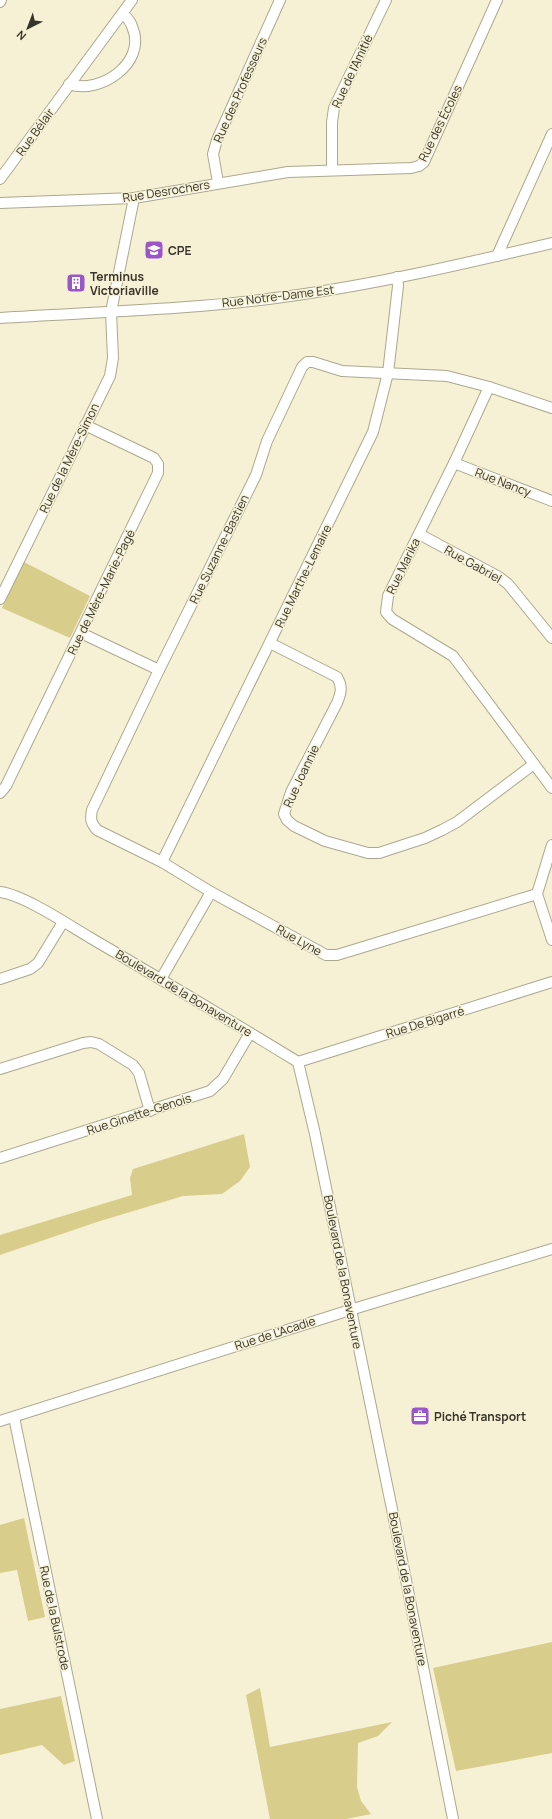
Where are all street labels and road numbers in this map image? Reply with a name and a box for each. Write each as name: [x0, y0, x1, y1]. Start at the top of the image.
street label: Rue de l'Amitié: [328, 31, 376, 111]
street label: Rue des Professeurs: [209, 35, 271, 145]
street label: Rue des Écoles: [414, 82, 466, 164]
street label: Rue Bélair: [12, 104, 58, 159]
street label: Rue Desrochers: [121, 176, 211, 206]
street label: Rue Notre-Dame Est: [221, 281, 335, 311]
street label: Rue de la Mère-Simon: [35, 400, 103, 516]
street label: Rue Nancy: [473, 464, 534, 501]
street label: Rue Suzanne-Bastien: [185, 492, 253, 606]
street label: Rue Marthe-Lemaire: [271, 521, 335, 631]
street label: Rue de Mère-Marie-Pagé: [63, 526, 139, 658]
street label: Rue Marika: [382, 535, 424, 597]
street label: Rue Gabriel: [441, 541, 505, 587]
street label: Rue Joannie: [279, 742, 323, 810]
street label: Rue Lyne: [273, 920, 325, 960]
street label: Boulevard de la Bonaventure: [112, 945, 256, 1041]
street label: Rue De Bigarré: [384, 1002, 466, 1042]
street label: Rue Ginette-Genois: [85, 1089, 193, 1139]
street label: Boulevard de la Bonaventure: [320, 1193, 366, 1351]
street label: Rue de L'Acadie: [232, 1312, 318, 1354]
street label: Boulevard de la Bonaventure: [385, 1510, 431, 1668]
street label: Rue de la Bulstrode: [36, 1564, 74, 1672]

